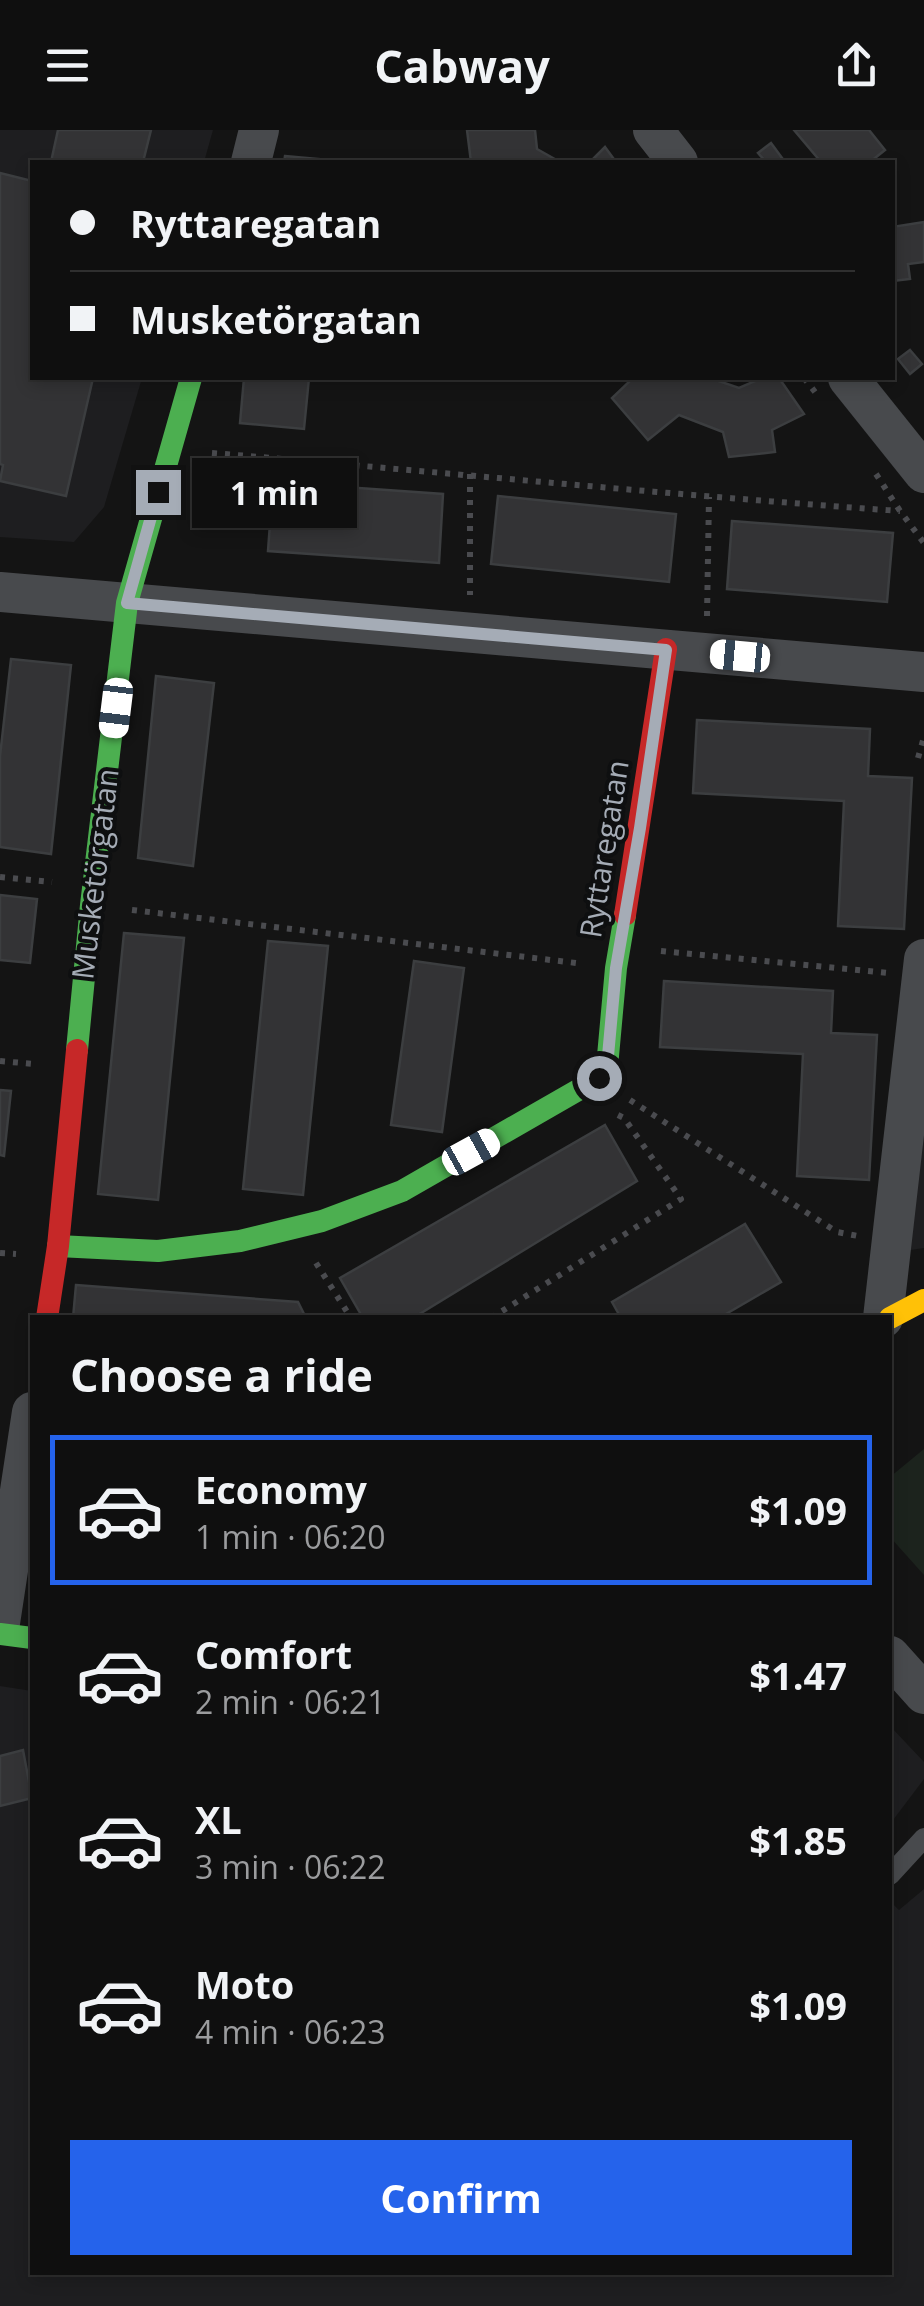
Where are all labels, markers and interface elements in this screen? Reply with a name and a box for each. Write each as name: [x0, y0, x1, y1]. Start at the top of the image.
text: Cabway: [374, 35, 550, 96]
icon: menu: [40, 38, 95, 93]
icon: share: [829, 38, 884, 93]
text: Ryttaregatan: [130, 197, 381, 249]
text: Musketörgatan: [130, 293, 422, 345]
callout: 1 min: [193, 457, 358, 527]
route end: [136, 470, 181, 515]
text: 1 min: [230, 471, 319, 514]
car: [709, 638, 771, 674]
car: [97, 676, 135, 740]
street label: Ryttaregatan: [569, 757, 638, 941]
street label: Musketörgatan: [61, 766, 128, 982]
route start: [577, 1056, 622, 1101]
car: [437, 1124, 505, 1180]
text: Choose a ride: [70, 1344, 373, 1405]
text: Economy: [195, 1463, 367, 1515]
icon: car: [75, 1465, 165, 1555]
text: $1.09: [749, 1484, 847, 1536]
text: 1 min · 06:20: [195, 1515, 386, 1558]
text: Comfort: [195, 1628, 352, 1680]
icon: car: [75, 1630, 165, 1720]
text: $1.47: [749, 1649, 847, 1701]
text: 2 min · 06:21: [195, 1680, 386, 1723]
text: XL: [195, 1793, 242, 1845]
icon: car: [75, 1795, 165, 1885]
text: $1.85: [749, 1814, 847, 1866]
text: 3 min · 06:22: [195, 1845, 386, 1888]
text: Moto: [195, 1958, 294, 2010]
icon: car: [75, 1960, 165, 2050]
text: $1.09: [749, 1979, 847, 2031]
text: 4 min · 06:23: [195, 2010, 386, 2053]
button: Confirm: [70, 2140, 852, 2255]

